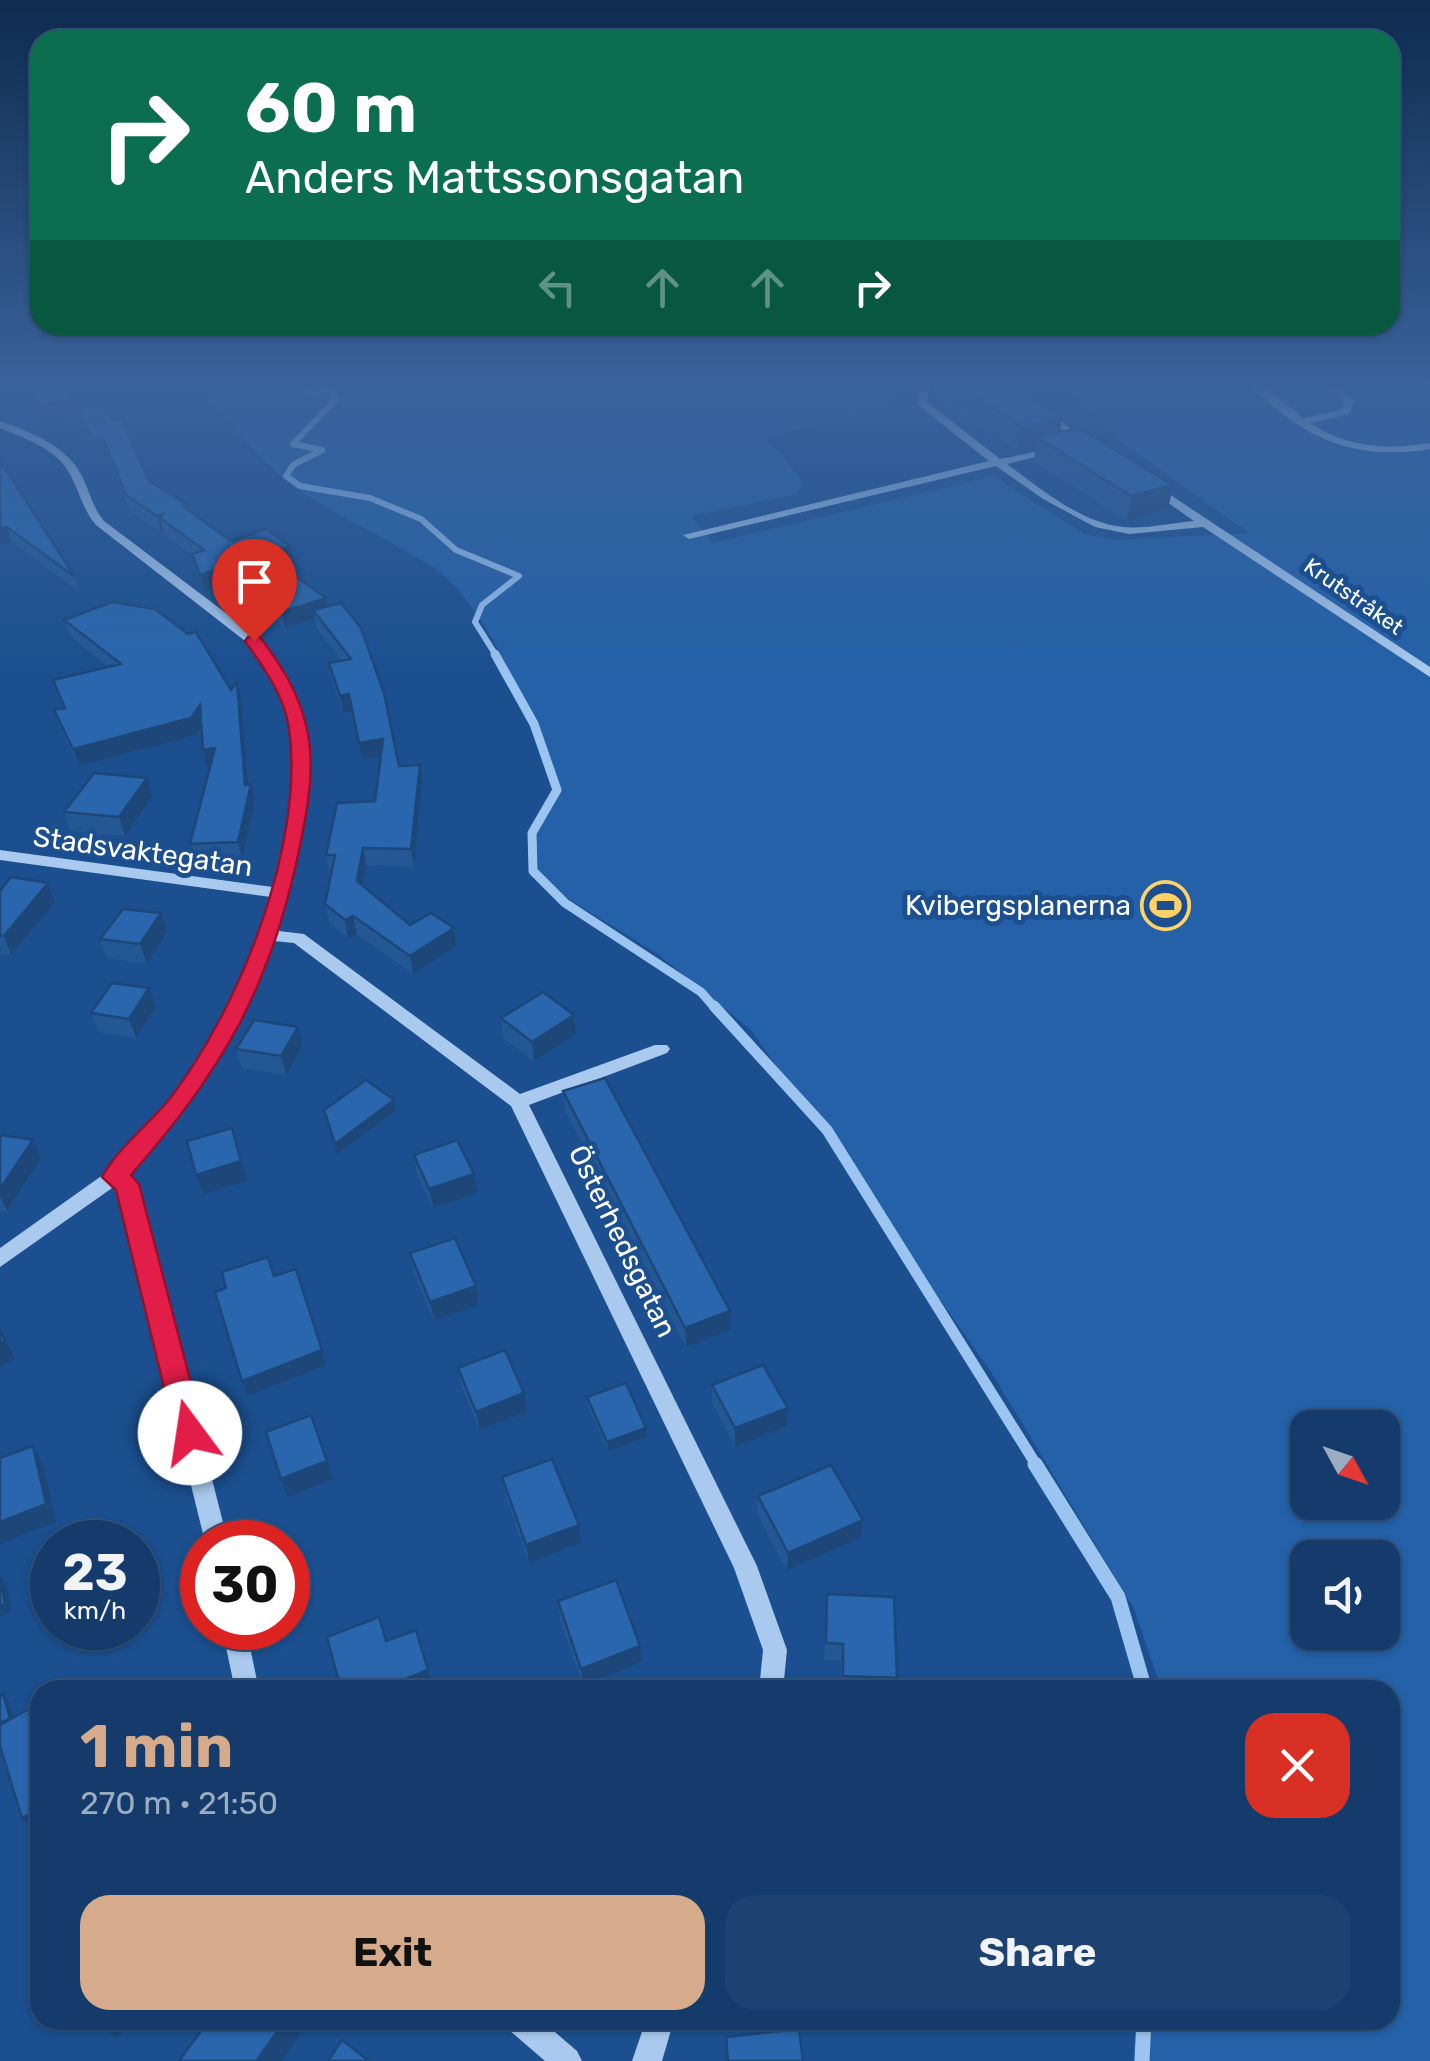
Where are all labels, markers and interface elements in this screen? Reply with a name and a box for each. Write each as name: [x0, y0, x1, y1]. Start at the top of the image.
text: 60 m: [245, 67, 417, 150]
icon: right: [80, 70, 210, 200]
text: Anders Mattssonsgatan: [245, 151, 744, 204]
icon: left: [530, 260, 585, 315]
icon: ahead: [635, 260, 690, 315]
icon: ahead: [740, 260, 795, 315]
icon: right: [845, 260, 900, 315]
pin: [212, 539, 297, 642]
street label: Krutstråket: [1299, 552, 1409, 641]
icon: arrive: [227, 554, 282, 609]
street label: Stadsvaktegatan: [31, 820, 255, 883]
sports icon: Kvibergsplanerna: [1140, 879, 1192, 931]
place label: Kvibergsplanerna: [905, 889, 1131, 922]
street label: Österhedsgatan: [562, 1140, 683, 1343]
position arrow: [138, 1381, 242, 1485]
north arrow: [1290, 1410, 1400, 1520]
map controls: [1290, 1410, 1400, 1650]
speed limit sign: 30: [180, 1520, 310, 1650]
button: sound: [1290, 1540, 1400, 1650]
text: 23: [62, 1543, 128, 1603]
text: km/h: [64, 1596, 126, 1625]
text: 1 min: [80, 1711, 233, 1782]
button: close: [1245, 1713, 1350, 1818]
text: 270 m · 21:50: [80, 1784, 278, 1822]
button: Exit: [80, 1895, 705, 2010]
button: Share: [725, 1895, 1350, 2010]

